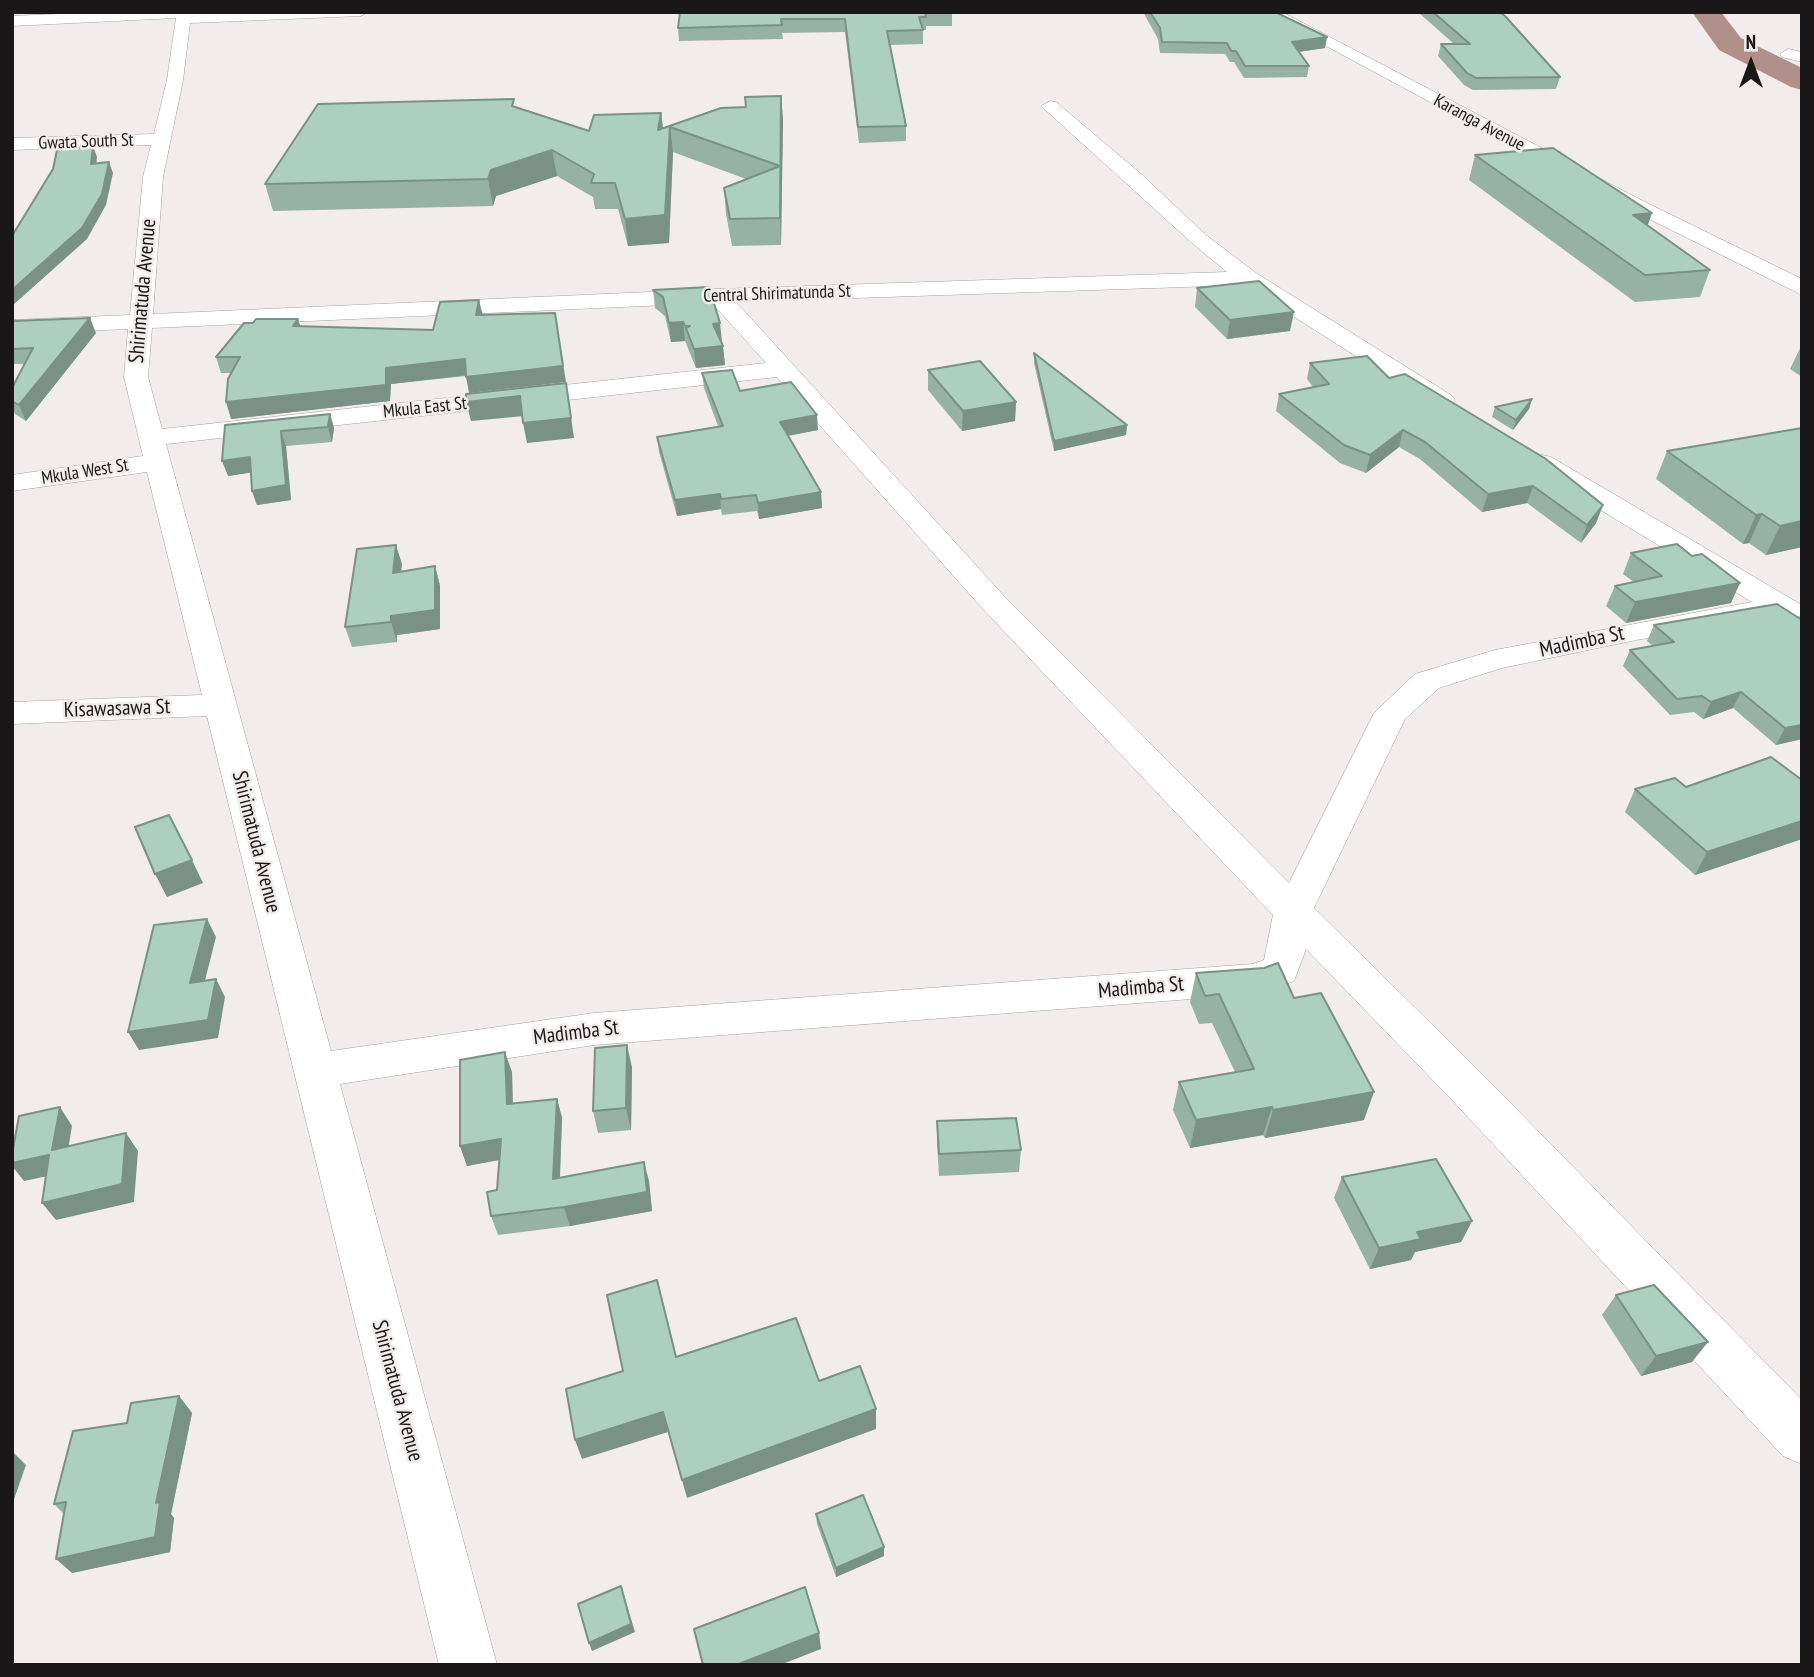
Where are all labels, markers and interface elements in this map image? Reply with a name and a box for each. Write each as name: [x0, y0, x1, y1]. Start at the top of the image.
north arrow: [1716, 28, 1786, 98]
text: N: [1746, 30, 1756, 54]
street label: Karanga Avenue: [1430, 90, 1528, 156]
street label: Gwata South St: [38, 130, 134, 154]
street label: Shirimatuda Avenue: [124, 218, 162, 364]
street label: Central Shirimatunda St: [703, 281, 851, 307]
street label: Mkula East St: [382, 393, 468, 423]
street label: Mkula West St: [40, 454, 130, 490]
street label: Madimba St: [1537, 621, 1627, 663]
street label: Kisawasawa St: [63, 695, 171, 723]
street label: Shirimatuda Avenue: [226, 769, 286, 915]
street label: Madimba St: [1097, 972, 1185, 1004]
street label: Madimba St: [532, 1015, 620, 1051]
street label: Shirimatuda Avenue: [366, 1318, 428, 1464]

